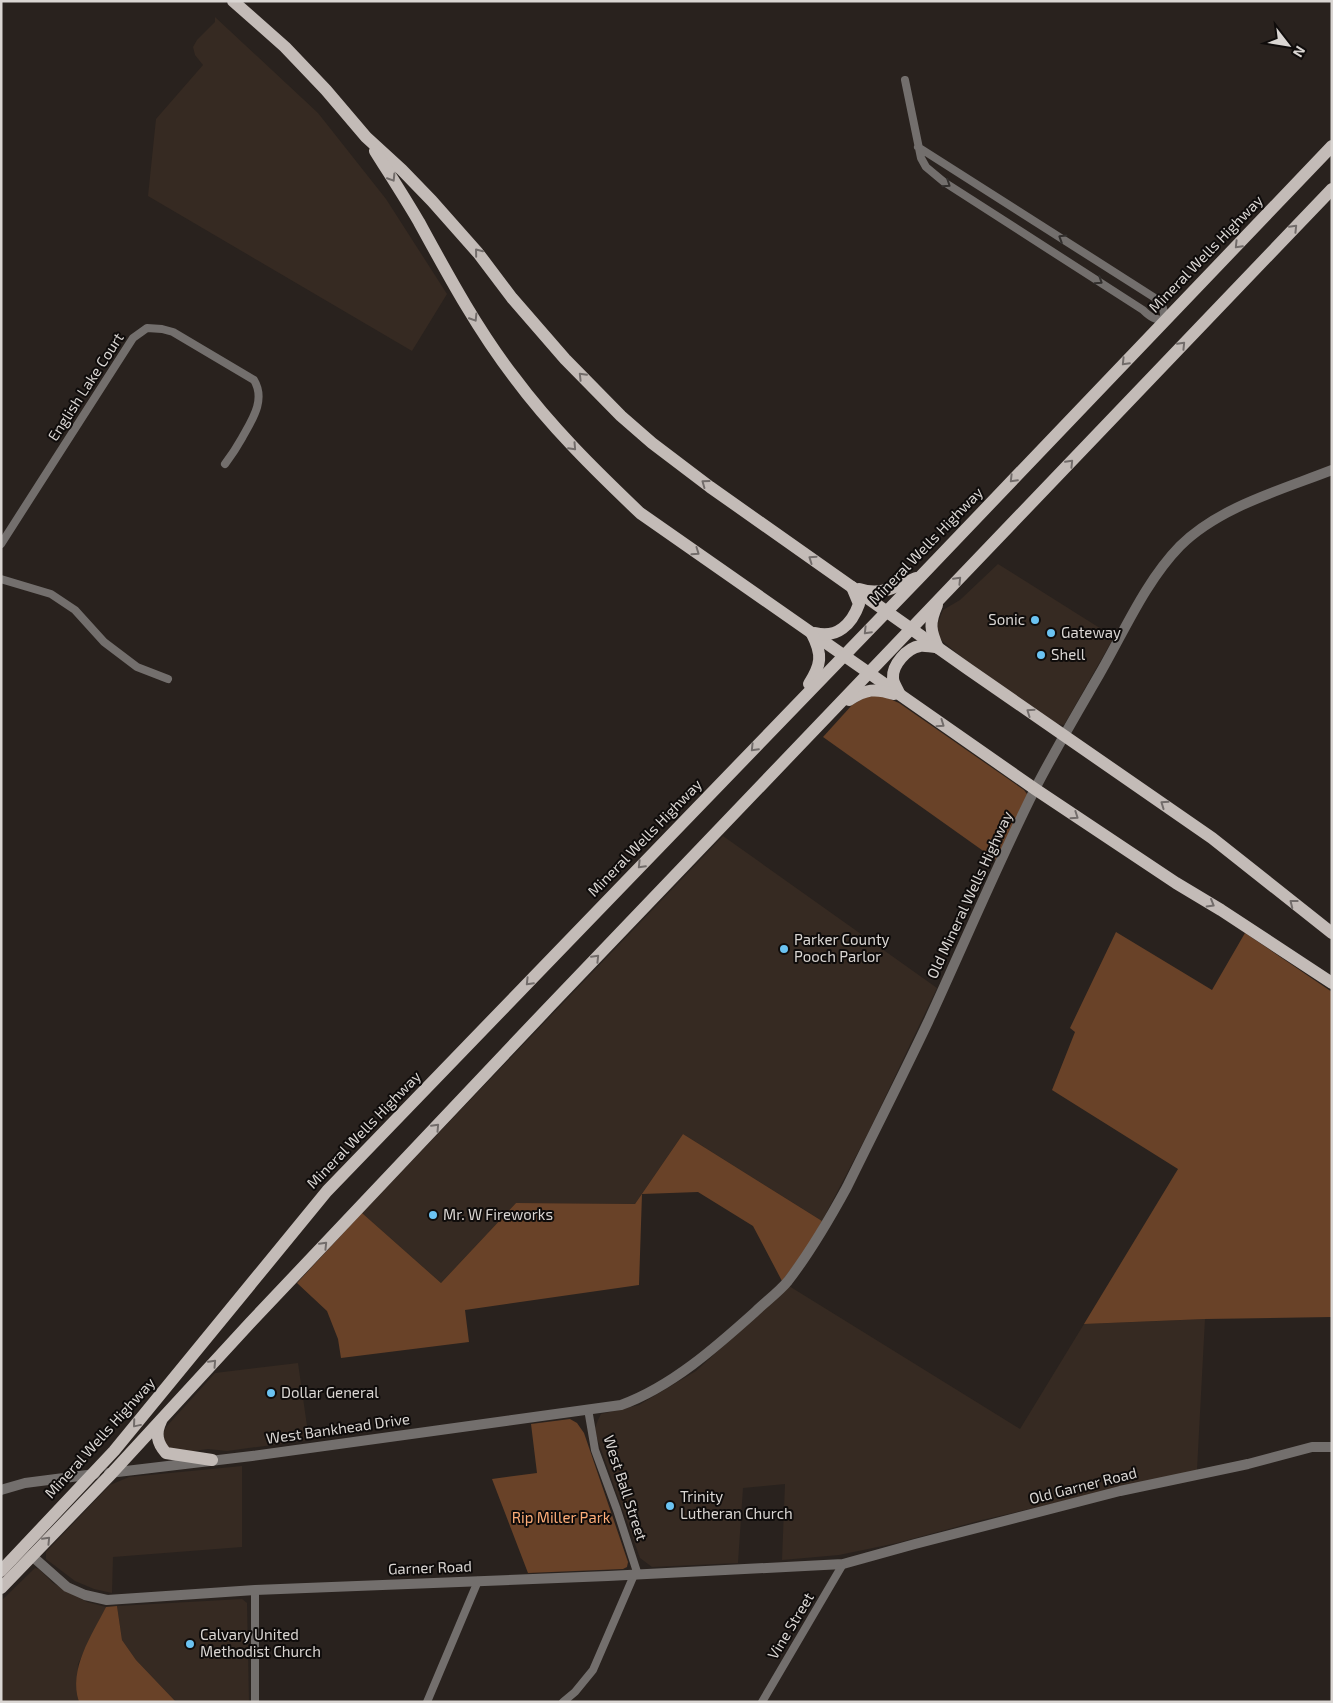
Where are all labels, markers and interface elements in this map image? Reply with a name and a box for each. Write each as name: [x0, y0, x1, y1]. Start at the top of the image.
north arrow: [1263, 20, 1313, 70]
text: N: [1290, 43, 1309, 61]
one-way arrow: [385, 172, 395, 181]
one-way arrow: [941, 178, 951, 187]
street label: Mineral Wells Highway: [1145, 191, 1266, 316]
one-way arrow: [1288, 225, 1297, 234]
one-way arrow: [1058, 235, 1067, 245]
one-way arrow: [1235, 239, 1244, 248]
one-way arrow: [474, 249, 483, 258]
one-way arrow: [1093, 275, 1102, 284]
one-way arrow: [467, 313, 477, 322]
street label: English Lake Court: [43, 329, 127, 444]
one-way arrow: [1176, 342, 1185, 351]
one-way arrow: [1122, 356, 1131, 365]
one-way arrow: [579, 373, 588, 382]
one-way arrow: [567, 441, 576, 450]
one-way arrow: [1064, 460, 1073, 469]
one-way arrow: [1010, 474, 1019, 483]
one-way arrow: [702, 480, 711, 488]
street label: Mineral Wells Highway: [865, 483, 986, 608]
one-way arrow: [690, 546, 700, 555]
one-way arrow: [808, 556, 818, 565]
one-way arrow: [952, 577, 961, 586]
place label: Sonic: [988, 610, 1025, 628]
marker: Sonic: [1029, 614, 1041, 626]
place label: Gateway: [1061, 623, 1121, 641]
one-way arrow: [864, 625, 873, 634]
marker: Gateway: [1045, 627, 1057, 639]
place label: Shell: [1051, 645, 1086, 663]
marker: Shell: [1035, 649, 1047, 661]
one-way arrow: [1026, 709, 1036, 718]
one-way arrow: [935, 718, 945, 727]
one-way arrow: [751, 742, 760, 751]
street label: Mineral Wells Highway: [584, 775, 705, 900]
one-way arrow: [1160, 801, 1170, 810]
street label: Old Mineral Wells Highway: [922, 808, 1016, 981]
one-way arrow: [1069, 810, 1079, 819]
one-way arrow: [638, 859, 647, 868]
one-way arrow: [1206, 898, 1215, 908]
one-way arrow: [1290, 900, 1299, 908]
place label: Parker County Pooch Parlor: [794, 930, 890, 965]
marker: Parker County Pooch Parlor: [778, 943, 790, 955]
one-way arrow: [590, 955, 599, 964]
one-way arrow: [525, 976, 534, 985]
street label: Mineral Wells Highway: [303, 1067, 424, 1192]
one-way arrow: [430, 1124, 439, 1133]
place label: Mr. W Fireworks: [443, 1205, 553, 1223]
marker: Mr. W Fireworks: [427, 1209, 439, 1221]
one-way arrow: [318, 1242, 327, 1251]
one-way arrow: [207, 1360, 216, 1369]
street label: Mineral Wells Highway: [40, 1373, 158, 1501]
place label: Dollar General: [281, 1383, 379, 1401]
marker: Dollar General: [265, 1387, 277, 1399]
street label: West Bankhead Drive: [265, 1409, 411, 1447]
one-way arrow: [133, 1419, 142, 1428]
street label: West Ball Street: [600, 1433, 652, 1543]
street label: Old Garner Road: [1027, 1463, 1139, 1507]
place label: Trinity Lutheran Church: [680, 1487, 793, 1522]
marker: Trinity Lutheran Church: [664, 1500, 676, 1512]
park label: Rip Miller Park: [512, 1508, 611, 1526]
one-way arrow: [41, 1537, 50, 1546]
street label: Garner Road: [388, 1557, 472, 1577]
street label: Vine Street: [763, 1589, 817, 1662]
place label: Calvary United Methodist Church: [200, 1625, 321, 1660]
marker: Calvary United Methodist Church: [184, 1638, 196, 1650]

